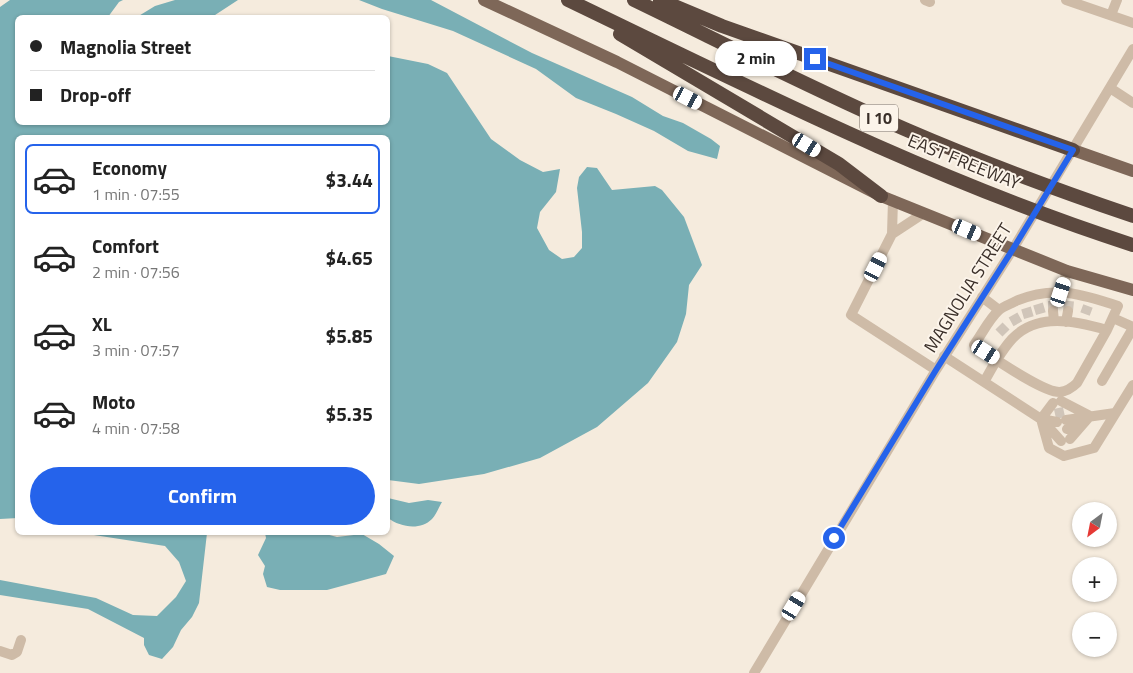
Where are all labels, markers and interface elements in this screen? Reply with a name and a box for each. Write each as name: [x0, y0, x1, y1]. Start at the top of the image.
text: Magnolia Street: [60, 32, 191, 61]
callout: 2 min: [715, 42, 798, 76]
text: 2 min: [737, 46, 775, 70]
route end: [804, 48, 826, 70]
text: Drop-off: [60, 80, 131, 109]
car: [671, 85, 704, 111]
road number: I 10: [860, 105, 898, 132]
street label: EAST FREEWAY: [904, 127, 1025, 197]
car: [790, 131, 823, 159]
text: Economy: [92, 153, 167, 182]
icon: car: [32, 157, 77, 202]
text: $3.44: [326, 165, 373, 194]
text: 1 min · 07:55: [92, 182, 180, 206]
street label: MAGNOLIA STREET: [917, 217, 1019, 358]
car: [950, 217, 983, 243]
text: Comfort: [92, 231, 159, 260]
icon: car: [32, 235, 77, 280]
text: $4.65: [326, 243, 373, 272]
car: [862, 250, 889, 284]
text: 2 min · 07:56: [92, 260, 180, 284]
car: [1049, 275, 1072, 309]
text: XL: [92, 309, 112, 338]
icon: car: [32, 313, 77, 358]
text: $5.85: [326, 321, 373, 350]
text: 3 min · 07:57: [92, 338, 180, 362]
car: [969, 338, 1002, 366]
text: Moto: [92, 387, 135, 416]
icon: car: [32, 391, 77, 436]
text: $5.35: [326, 399, 373, 428]
text: 4 min · 07:58: [92, 416, 180, 440]
button: Confirm: [30, 467, 375, 525]
north arrow: [1072, 502, 1118, 548]
map controls: [1072, 502, 1117, 657]
route start: [823, 527, 845, 549]
button: +: [1072, 557, 1117, 602]
car: [779, 589, 808, 623]
button: −: [1072, 612, 1117, 657]

